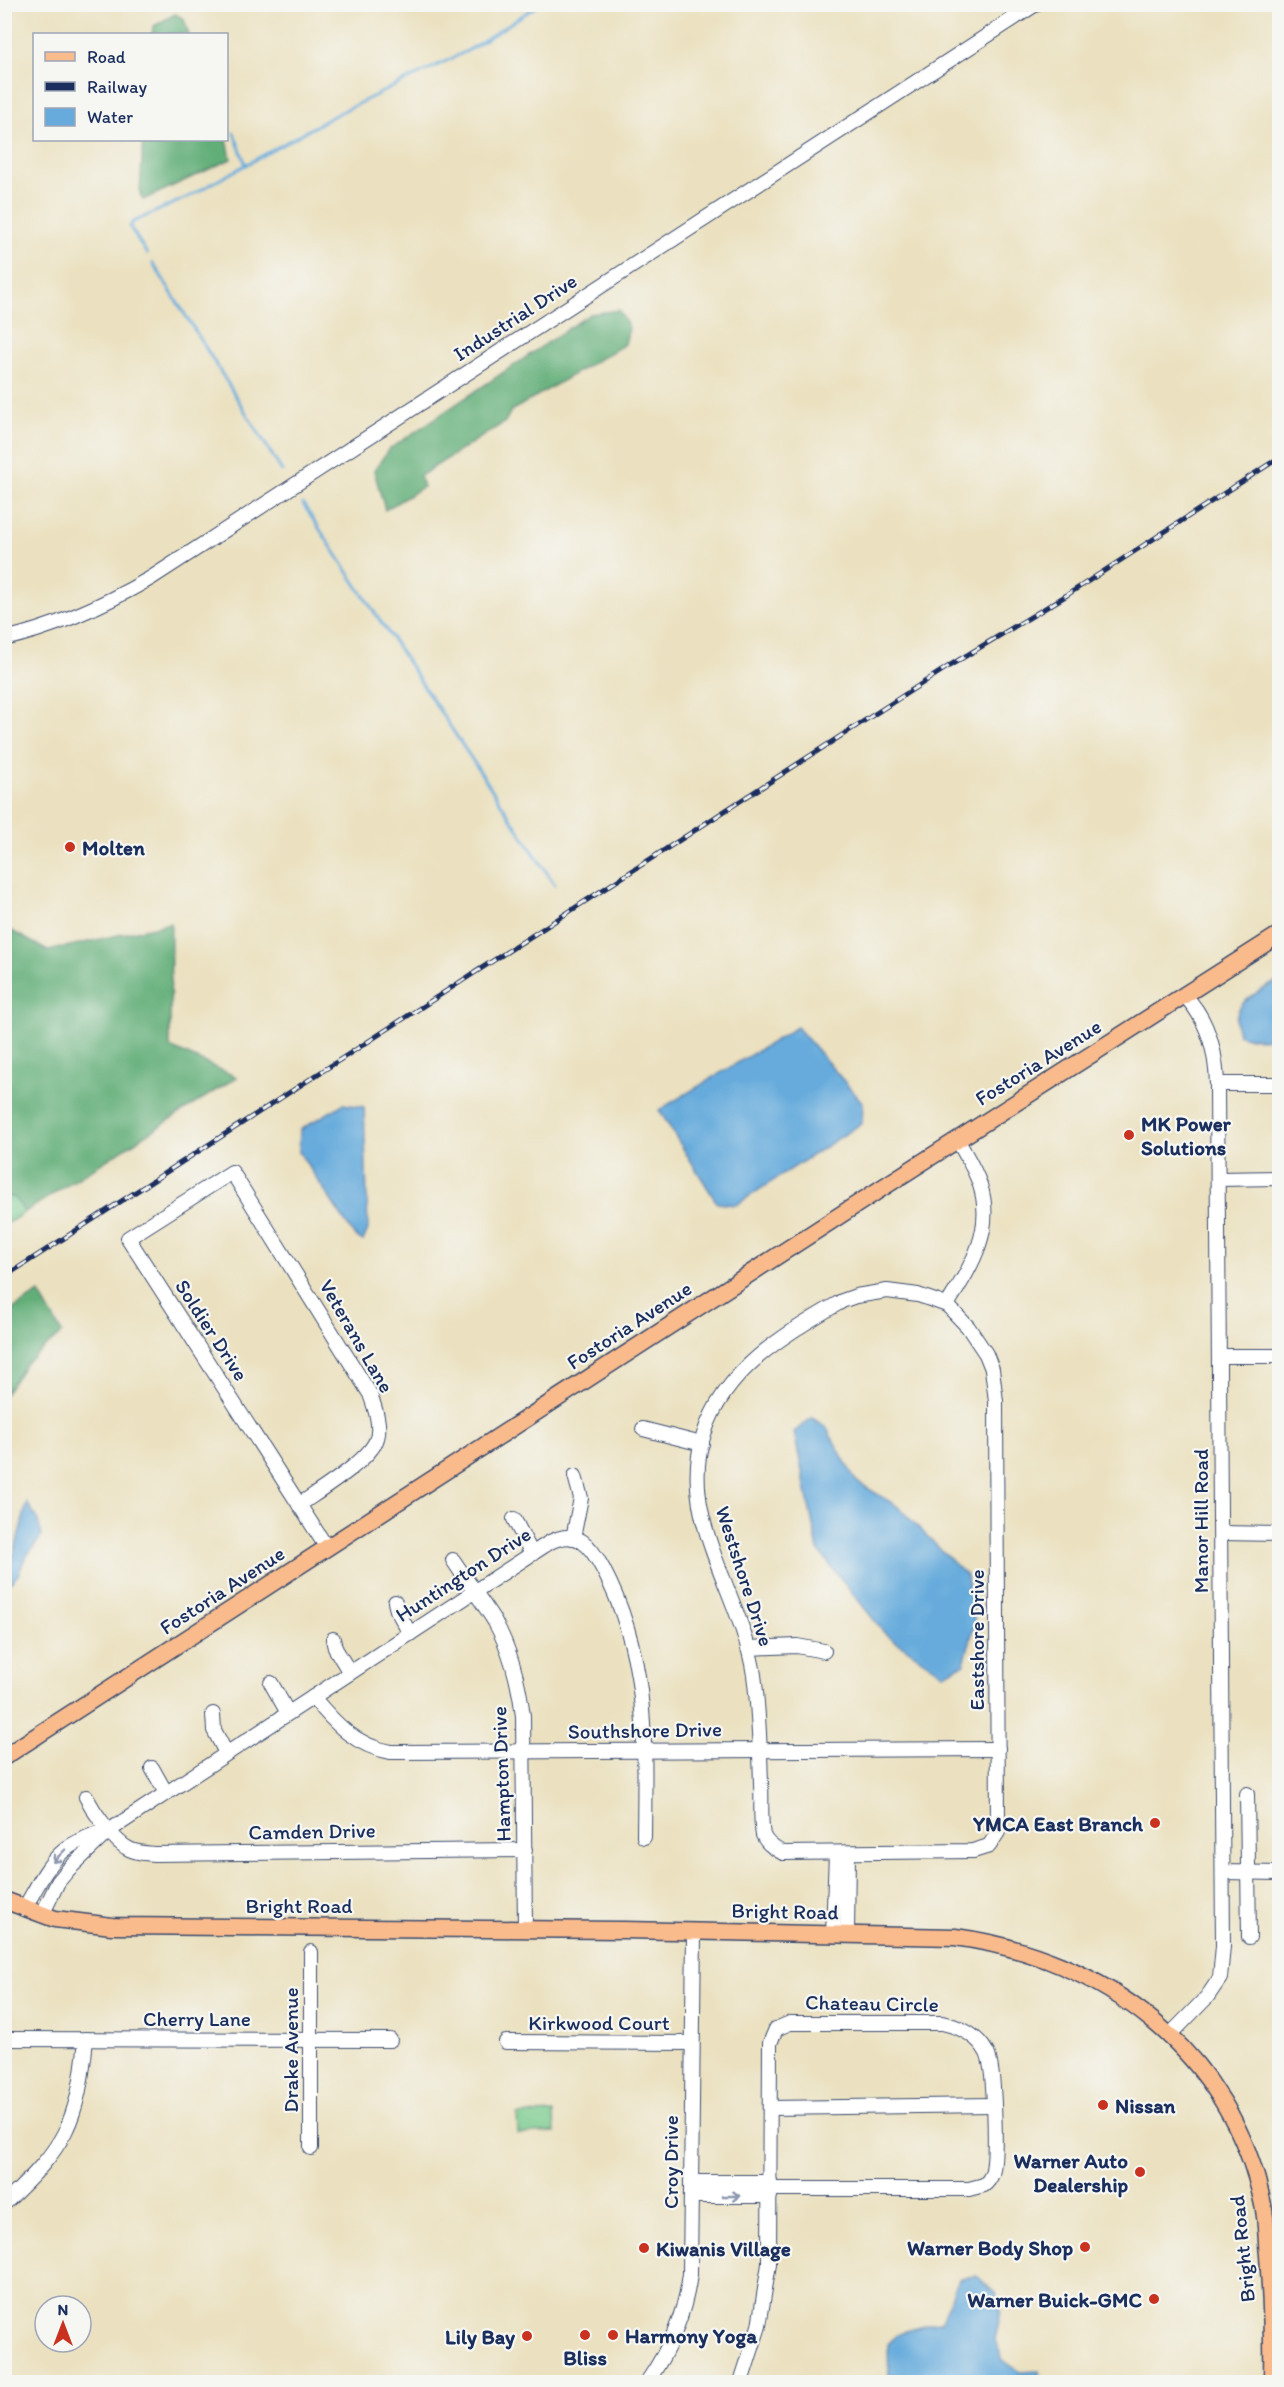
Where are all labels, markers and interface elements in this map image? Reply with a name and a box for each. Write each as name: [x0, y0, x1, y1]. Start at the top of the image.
legend: [33, 33, 228, 141]
text: Road: [87, 46, 126, 68]
text: Railway: [87, 76, 148, 98]
text: Water: [87, 106, 133, 128]
street label: Industrial Drive: [449, 268, 581, 366]
place label: Molten: [82, 835, 145, 860]
marker: Molten: [63, 840, 77, 854]
street label: Fostoria Avenue: [970, 1013, 1106, 1111]
place label: MK Power Solutions: [1141, 1111, 1232, 1160]
marker: MK Power Solutions: [1122, 1128, 1136, 1142]
street label: Soldier Drive: [170, 1275, 254, 1385]
street label: Veterans Lane: [314, 1275, 400, 1397]
street label: Fostoria Avenue: [562, 1275, 696, 1375]
street label: Manor Hill Road: [1188, 1449, 1213, 1593]
street label: Westshore Drive: [711, 1503, 779, 1649]
street label: Huntington Drive: [391, 1521, 535, 1627]
street label: Fostoria Avenue: [155, 1540, 289, 1640]
street label: Eastshore Drive: [964, 1569, 989, 1711]
street label: Hampton Drive: [486, 1706, 516, 1842]
street label: Southshore Drive: [568, 1716, 722, 1744]
place label: YMCA East Branch: [972, 1811, 1144, 1836]
marker: YMCA East Branch: [1148, 1816, 1162, 1830]
street label: Camden Drive: [248, 1817, 376, 1845]
one-way arrow: [52, 1848, 66, 1863]
street label: Bright Road: [245, 1893, 353, 1918]
street label: Bright Road: [731, 1898, 839, 1924]
street label: Drake Avenue: [278, 1987, 303, 2113]
street label: Chateau Circle: [805, 1989, 939, 2017]
street label: Cherry Lane: [143, 2006, 251, 2031]
street label: Kirkwood Court: [528, 2010, 670, 2035]
place label: Nissan: [1115, 2093, 1176, 2118]
marker: Nissan: [1096, 2098, 1110, 2112]
street label: Croy Drive: [658, 2115, 683, 2209]
place label: Warner Auto Dealership: [1014, 2148, 1128, 2198]
marker: Warner Auto Dealership: [1133, 2165, 1147, 2179]
one-way arrow: [720, 2190, 740, 2202]
street label: Bright Road: [1224, 2194, 1260, 2304]
place label: Warner Body Shop: [907, 2235, 1073, 2261]
place label: Kiwanis Village: [656, 2236, 791, 2262]
marker: Warner Body Shop: [1078, 2240, 1092, 2254]
marker: Kiwanis Village: [637, 2241, 651, 2255]
place label: Warner Buick-GMC: [967, 2287, 1142, 2312]
marker: Warner Buick-GMC: [1147, 2292, 1161, 2306]
north arrow: [33, 2294, 93, 2354]
text: N: [58, 2300, 68, 2319]
place label: Harmony Yoga: [625, 2323, 758, 2349]
place label: Lily Bay: [445, 2324, 516, 2350]
marker: Bliss: [578, 2328, 592, 2342]
marker: Harmony Yoga: [606, 2328, 620, 2342]
marker: Lily Bay: [520, 2329, 534, 2343]
place label: Bliss: [563, 2345, 607, 2370]

